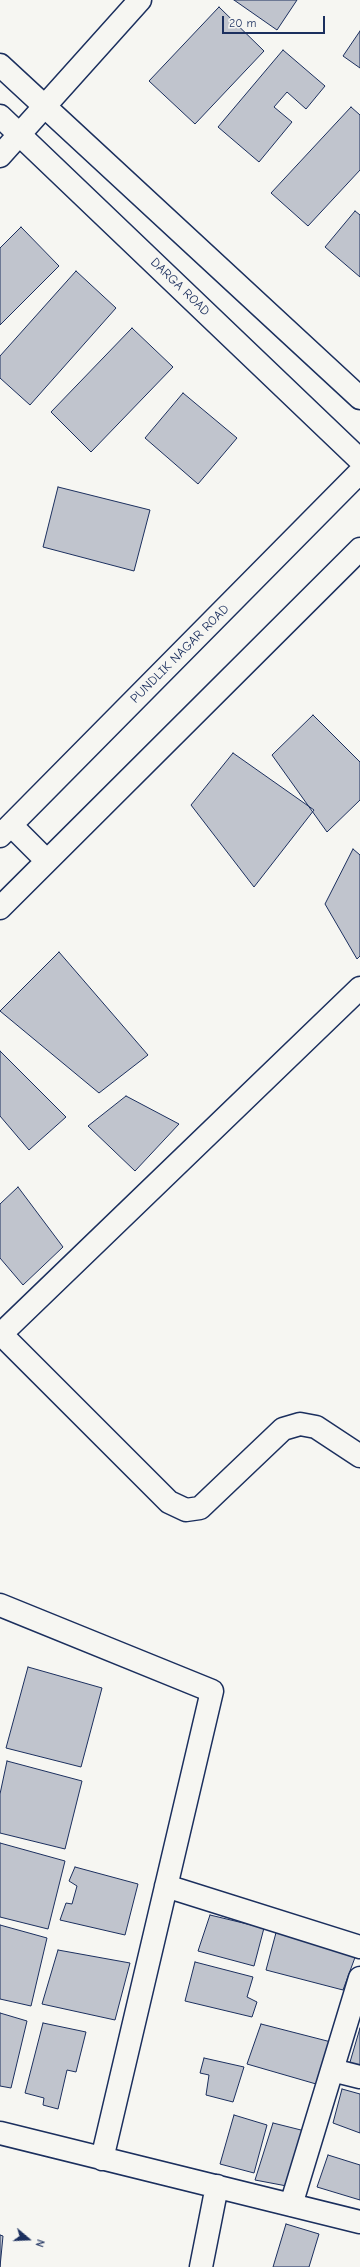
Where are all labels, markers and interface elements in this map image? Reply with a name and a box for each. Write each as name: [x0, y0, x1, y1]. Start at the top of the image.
scale bar: [224, 8, 327, 34]
text: 20 m: [229, 16, 257, 30]
street label: DARGA ROAD: [147, 255, 213, 319]
street label: PUNDLIK NAGAR ROAD: [127, 601, 233, 707]
north arrow: [8, 2219, 48, 2259]
text: N: [33, 2238, 47, 2249]

